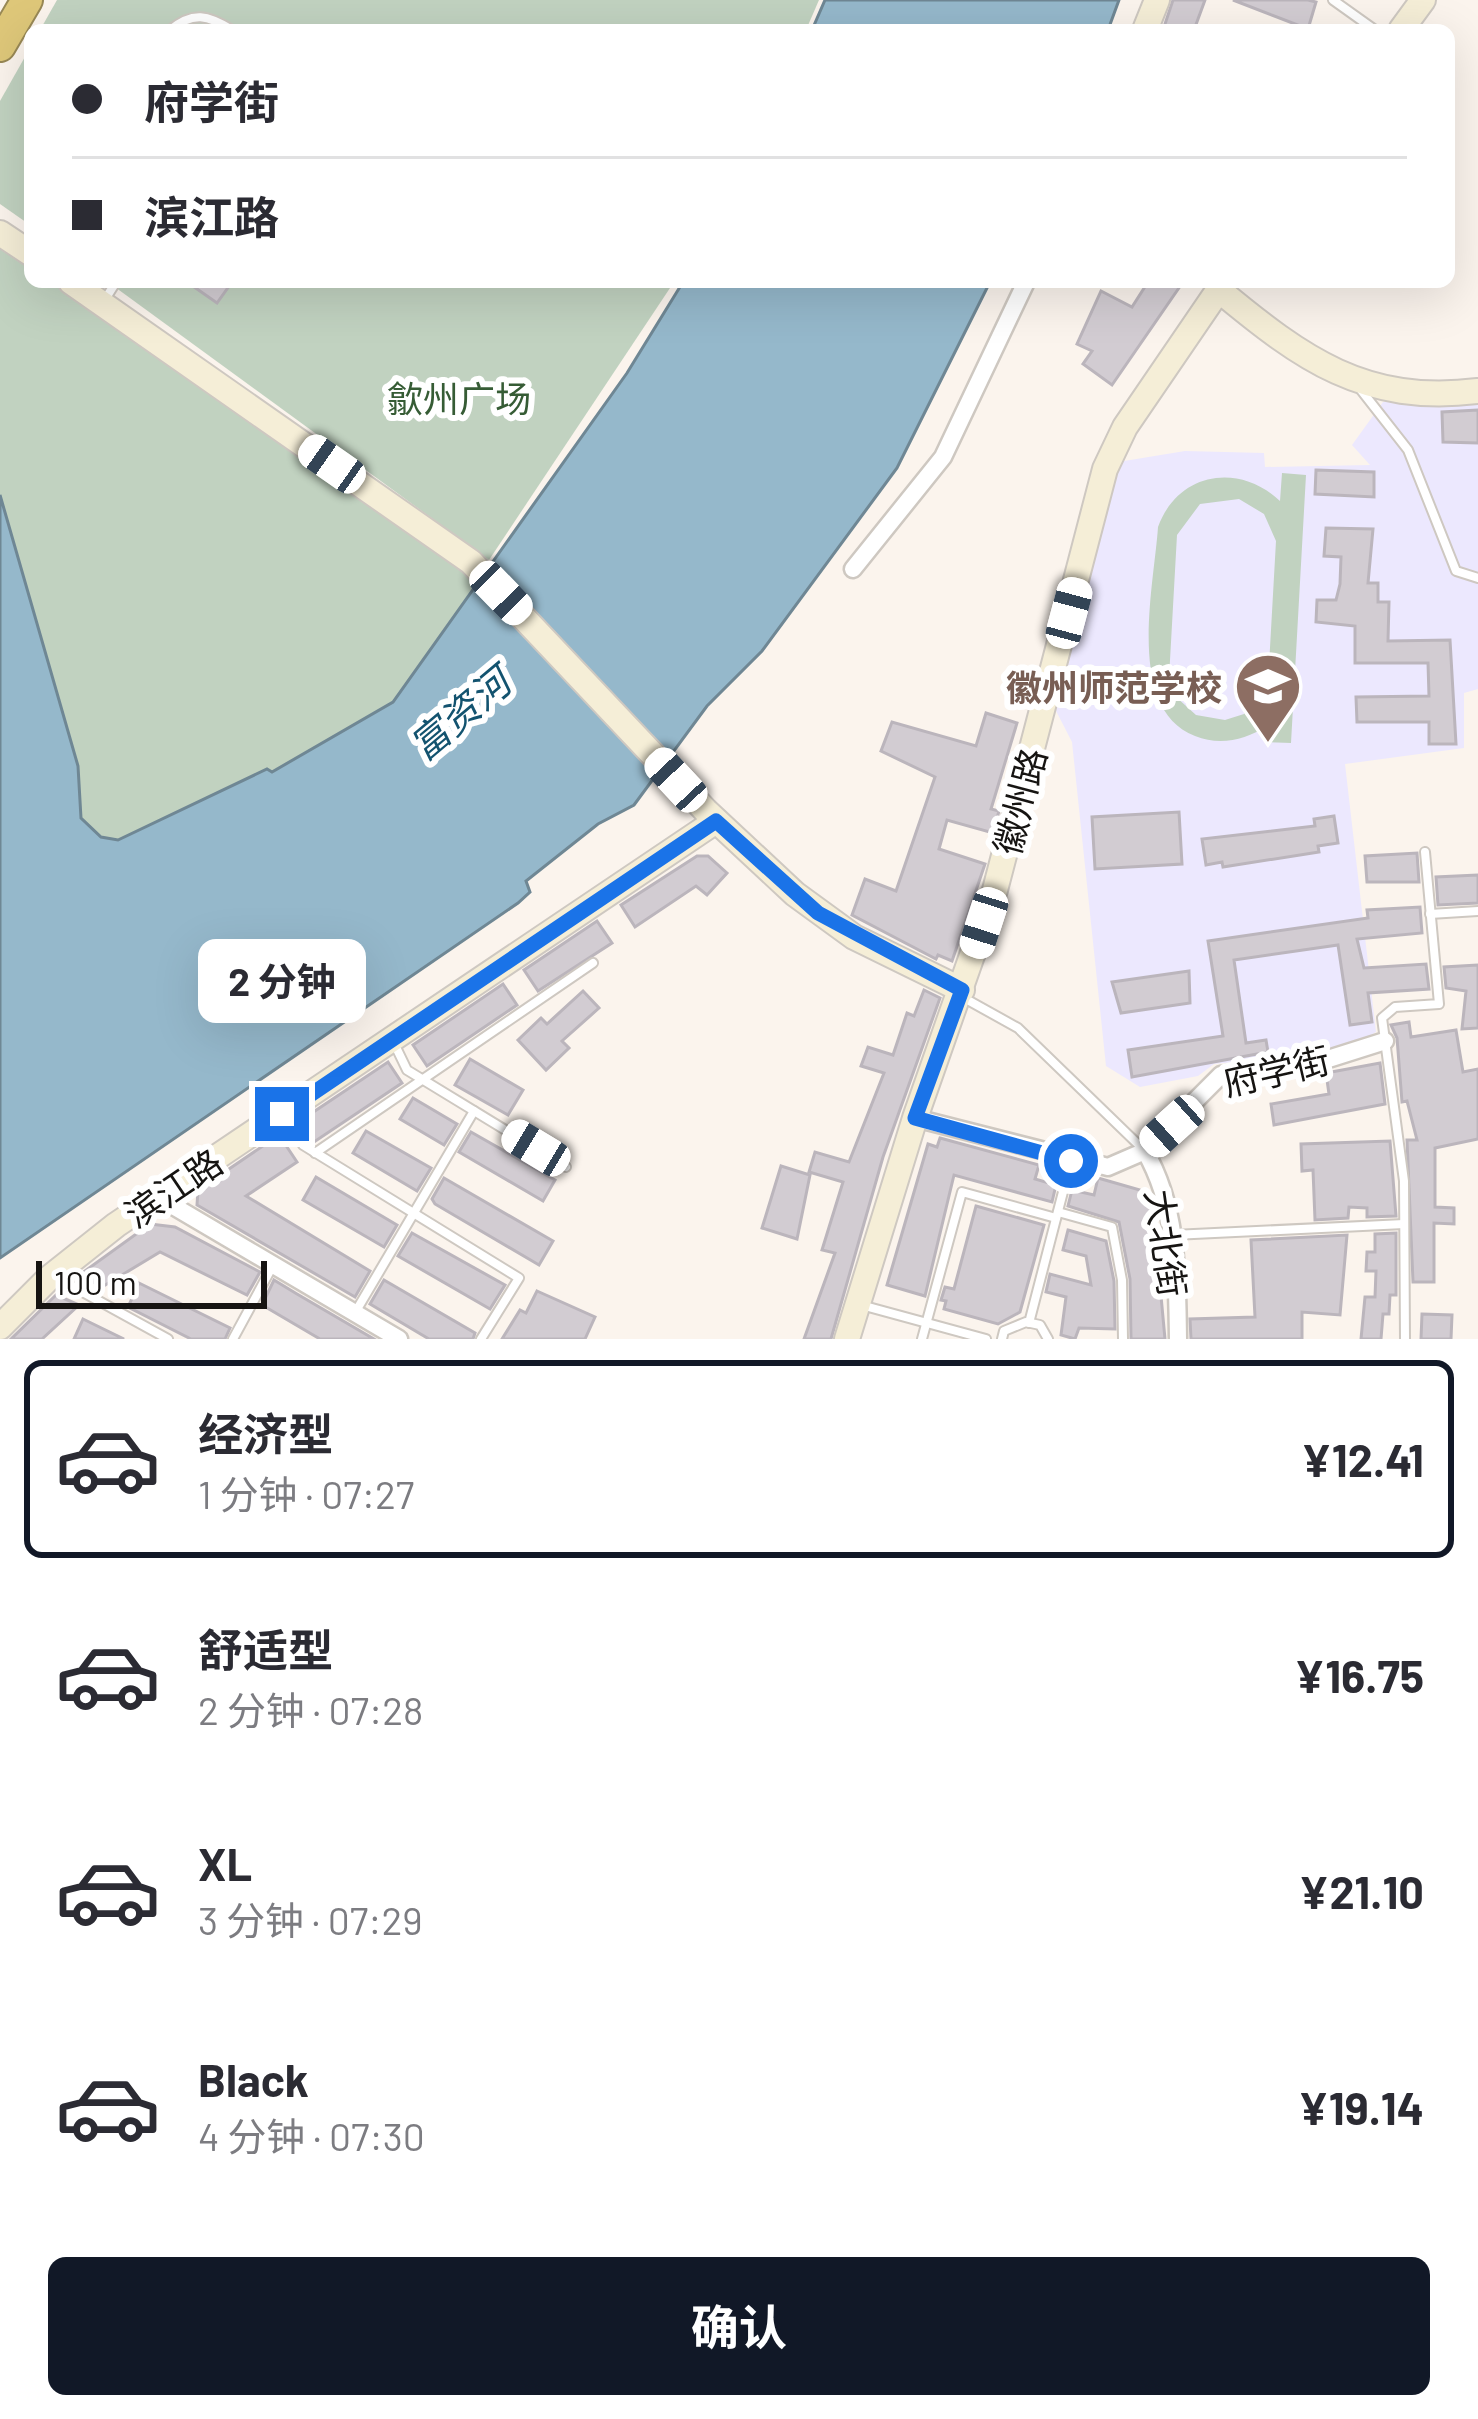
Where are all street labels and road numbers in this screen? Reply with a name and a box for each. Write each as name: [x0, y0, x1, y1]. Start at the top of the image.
street label: 徽州路: [984, 743, 1054, 859]
street label: 府学街: [1219, 1037, 1333, 1103]
street label: 滨江路: [116, 1139, 230, 1235]
street label: 大北街: [1138, 1187, 1196, 1299]

